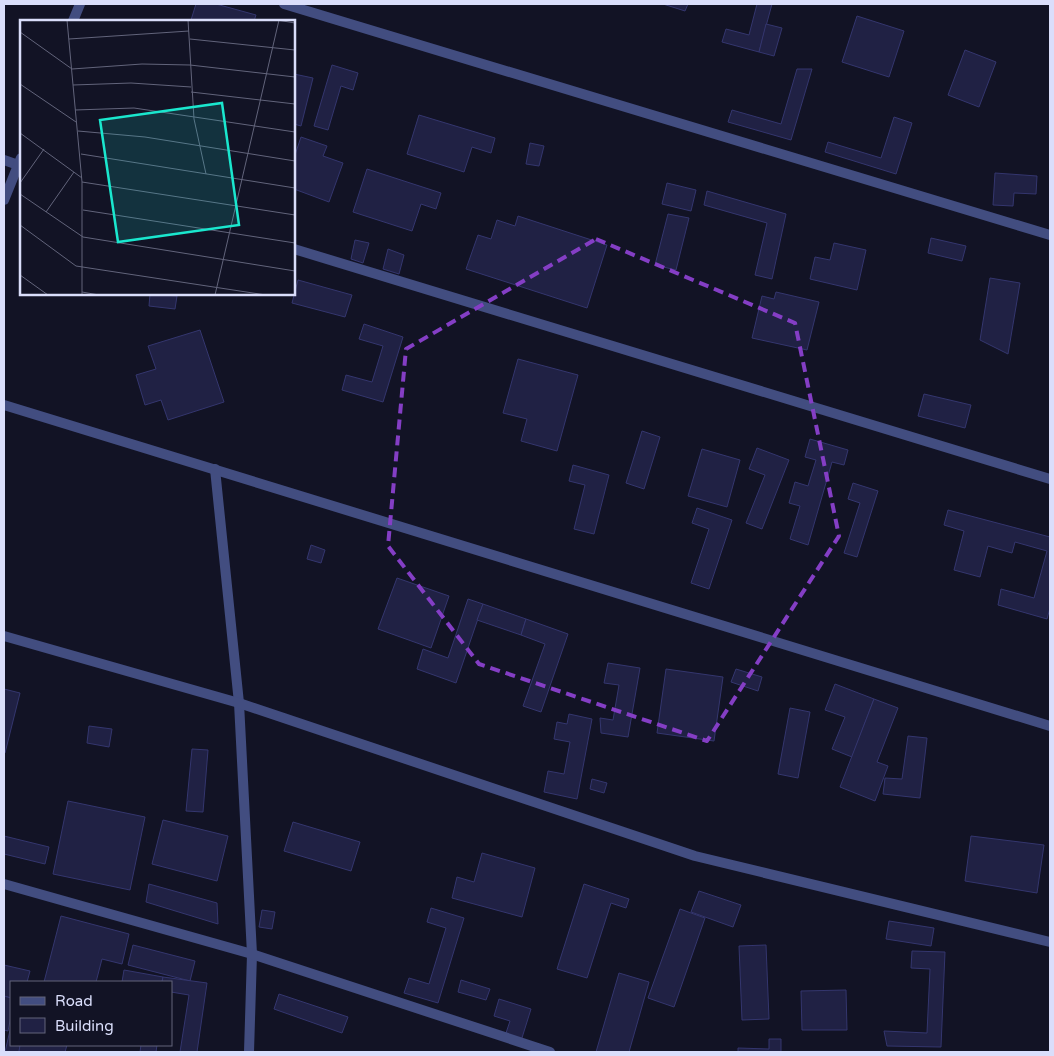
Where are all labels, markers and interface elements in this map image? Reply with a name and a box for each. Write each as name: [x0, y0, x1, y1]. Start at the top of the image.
inset map: [20, 20, 295, 295]
legend: [10, 981, 172, 1046]
text: Road: [55, 992, 93, 1010]
text: Building: [55, 1017, 114, 1035]

